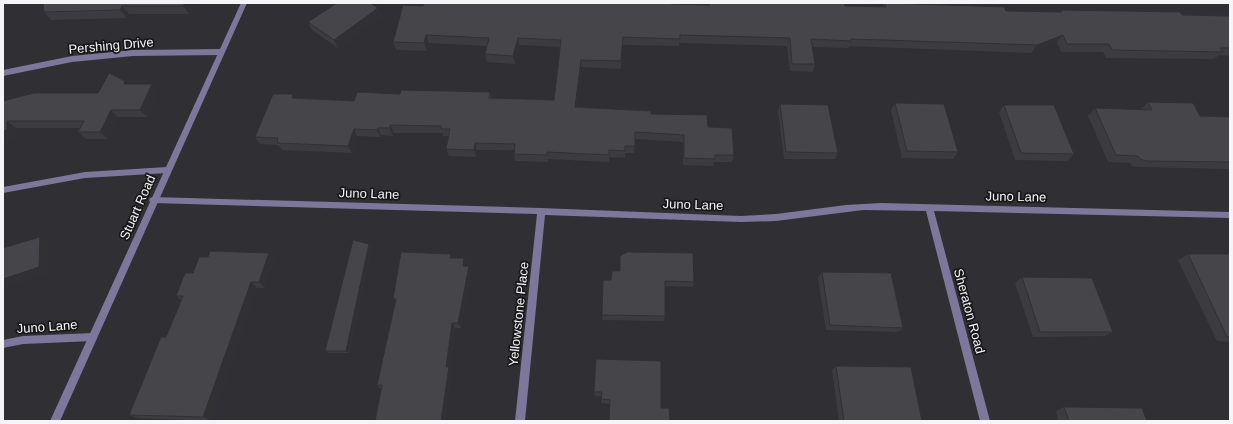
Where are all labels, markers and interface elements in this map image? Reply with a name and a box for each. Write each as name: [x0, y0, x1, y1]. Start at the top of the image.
street label: Pershing Drive: [68, 34, 154, 57]
street label: Stuart Road: [116, 172, 158, 242]
street label: Juno Lane: [338, 185, 400, 202]
street label: Juno Lane: [985, 188, 1046, 205]
street label: Juno Lane: [662, 196, 724, 213]
street label: Yellowstone Place: [506, 261, 531, 367]
street label: Sheraton Road: [951, 267, 988, 355]
street label: Juno Lane: [16, 317, 78, 336]

